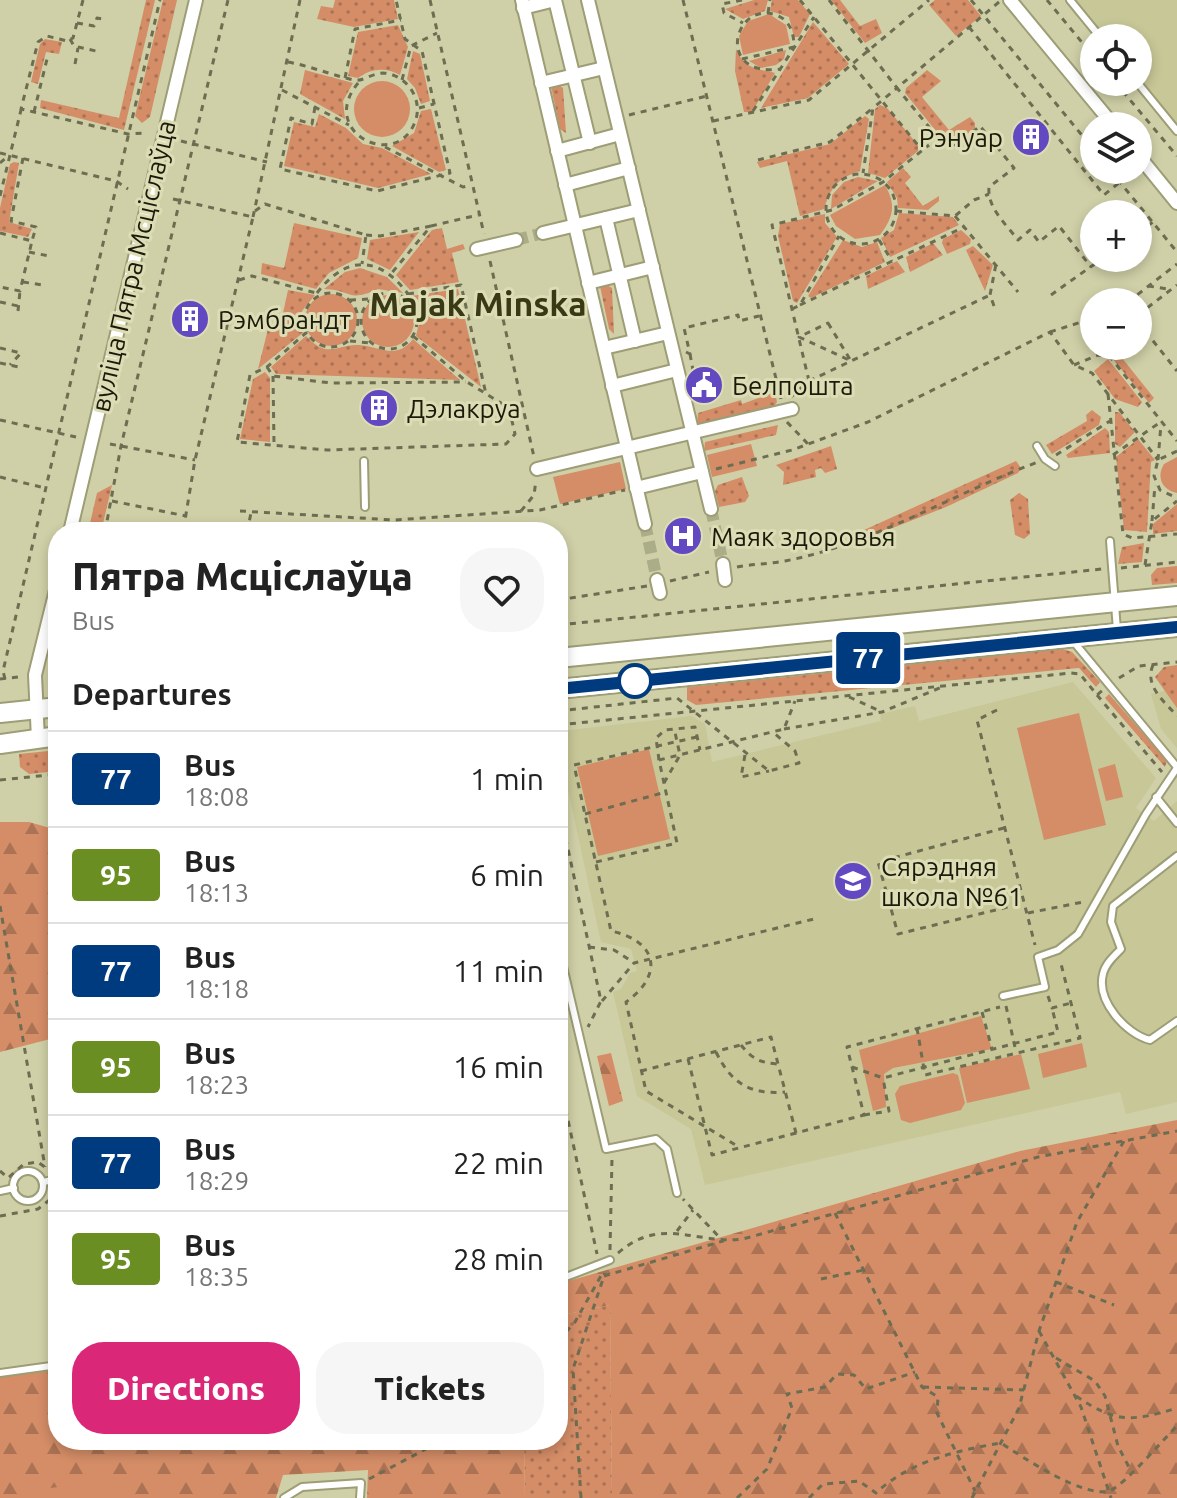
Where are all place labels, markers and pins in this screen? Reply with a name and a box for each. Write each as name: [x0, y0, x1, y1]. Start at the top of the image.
building icon: Рэнуар: [1010, 116, 1052, 158]
place label: Рэнуар: [919, 123, 1003, 152]
building icon: Рэмбрандт: [169, 298, 211, 340]
place label: Рэмбрандт: [218, 305, 351, 334]
public building icon: Белпошта: [683, 364, 725, 406]
place label: Белпошта: [732, 371, 854, 400]
building icon: Дэлакруа: [358, 387, 400, 429]
place label: Дэлакруа: [407, 394, 521, 423]
hospital icon: Маяк здоровья: [662, 515, 704, 557]
place label: Маяк здоровья: [711, 522, 895, 551]
unlabelled marker: [618, 664, 652, 698]
place label: Сярэдняя школа №61: [881, 852, 1023, 911]
school or university icon: Сярэдняя школа №61: [832, 860, 874, 902]

